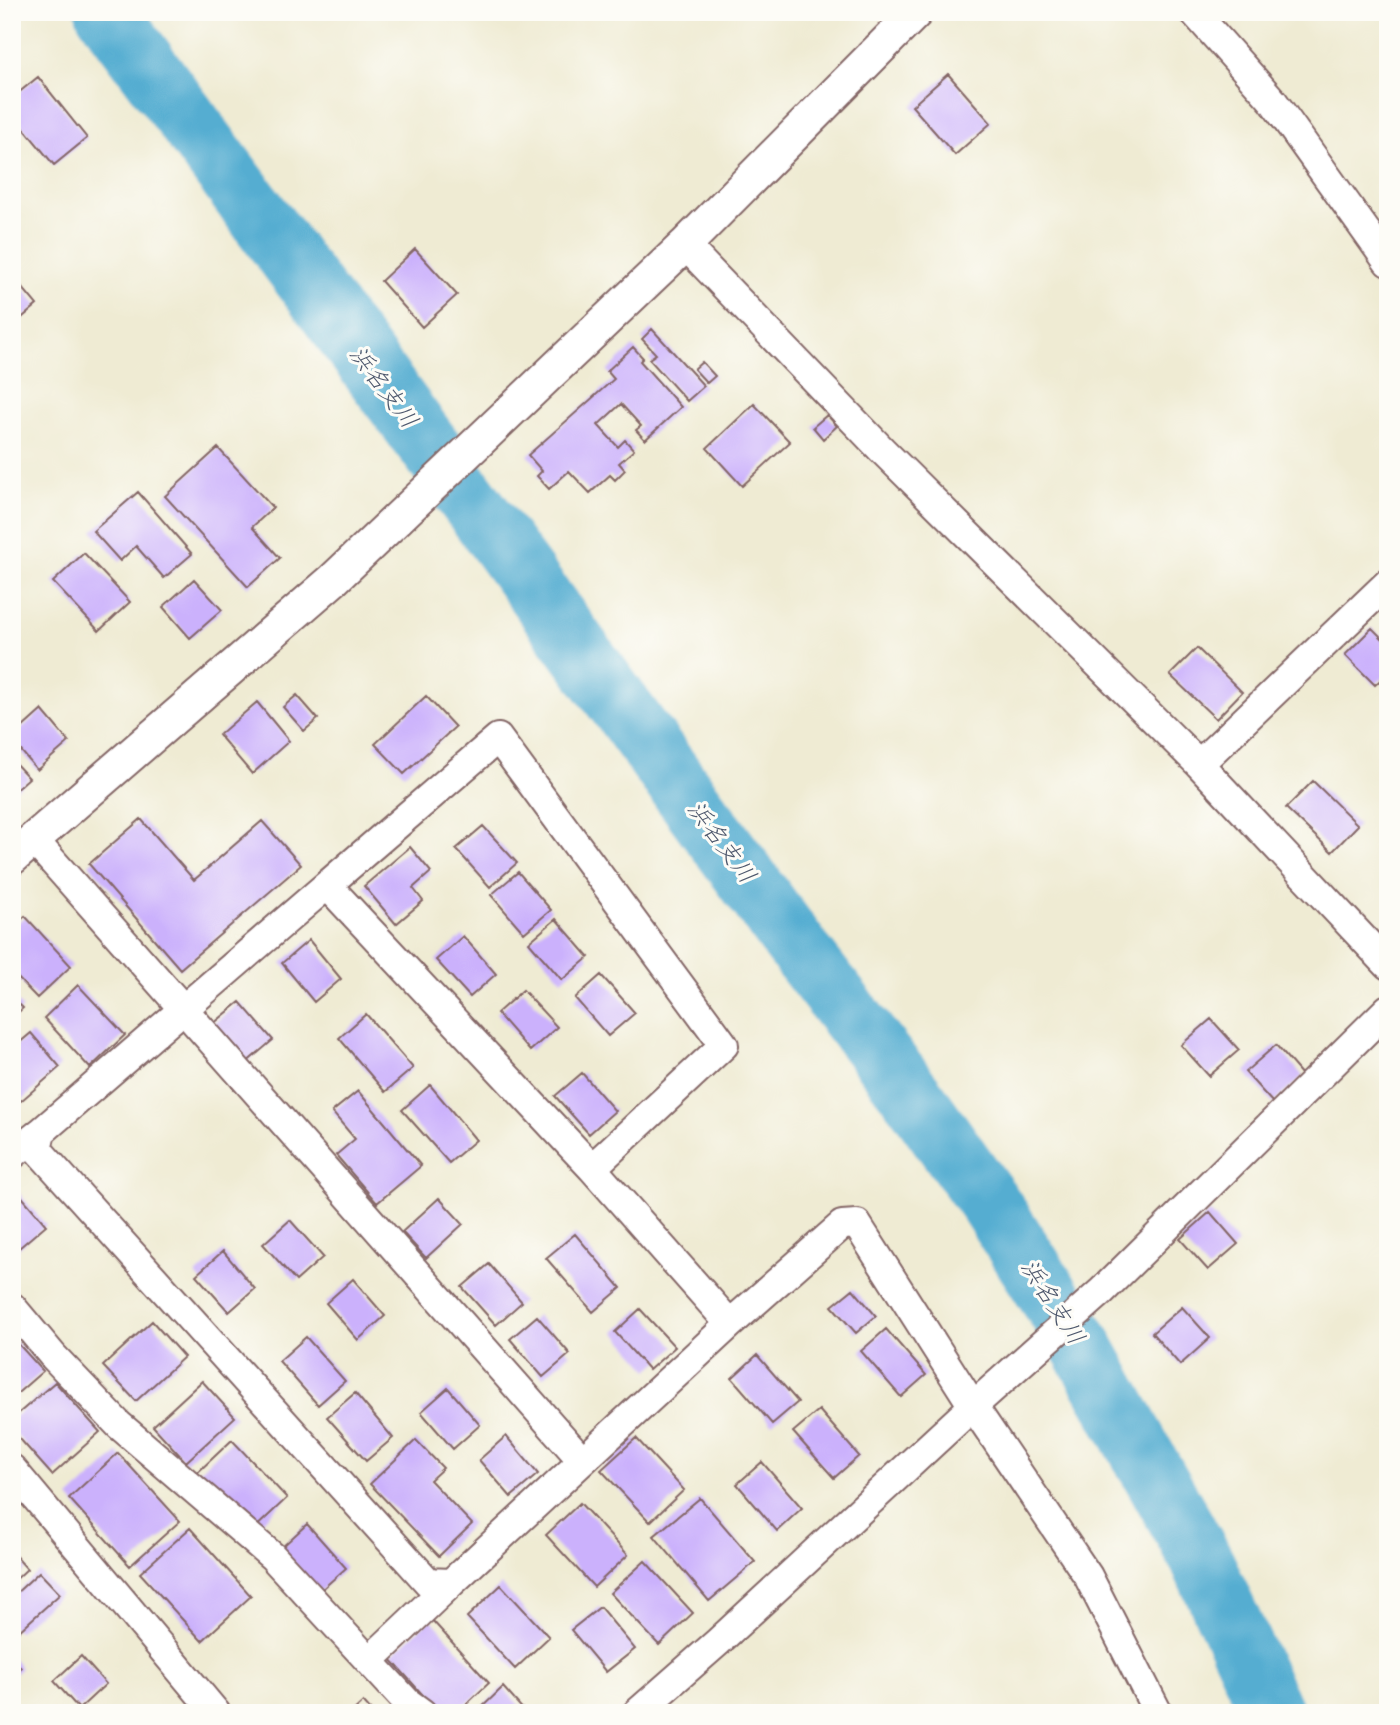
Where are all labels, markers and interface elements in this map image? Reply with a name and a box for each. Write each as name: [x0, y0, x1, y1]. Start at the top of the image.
water label: 浜名支川: [342, 340, 424, 436]
water label: 浜名支川: [680, 795, 762, 891]
water label: 浜名支川: [1013, 1254, 1091, 1352]

